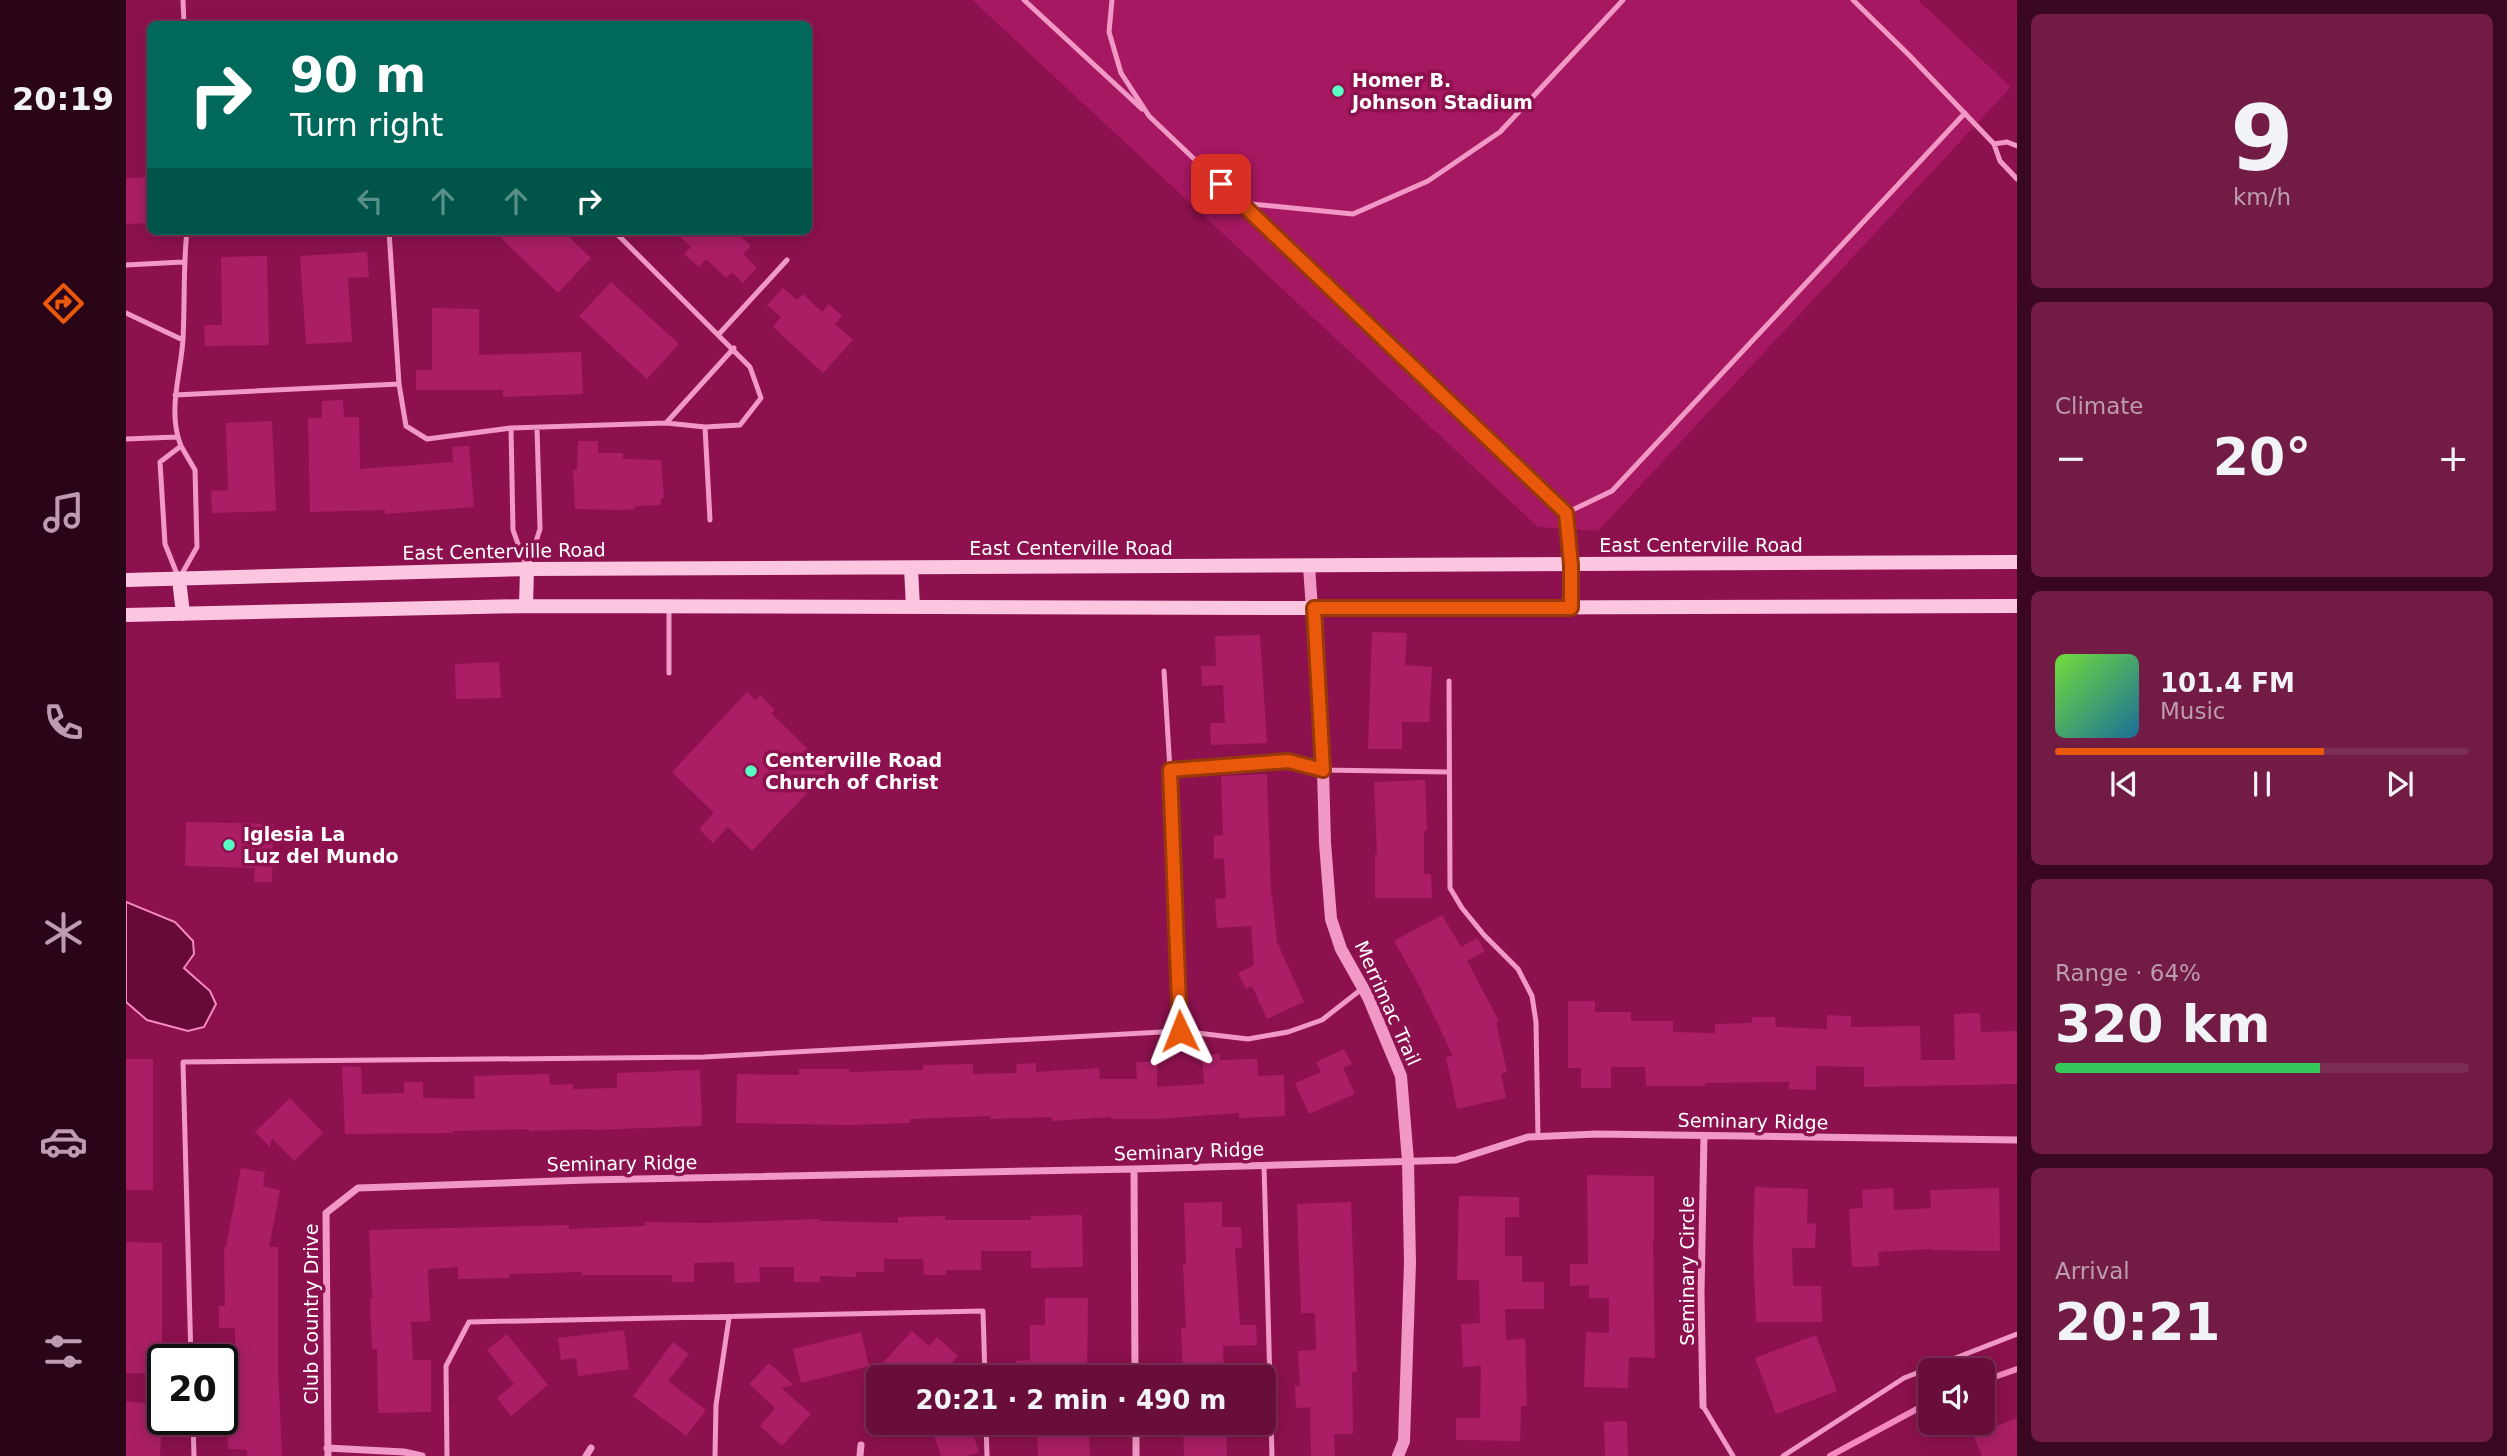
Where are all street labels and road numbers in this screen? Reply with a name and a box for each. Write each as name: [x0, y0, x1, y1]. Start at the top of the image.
street label: East Centerville Road: [1599, 534, 1803, 556]
street label: East Centerville Road: [969, 537, 1173, 559]
street label: East Centerville Road: [402, 538, 606, 564]
street label: Merrimac Trail: [1351, 937, 1425, 1069]
street label: Seminary Ridge: [1678, 1109, 1828, 1133]
street label: Seminary Ridge: [1113, 1137, 1265, 1165]
street label: Seminary Ridge: [547, 1151, 697, 1175]
street label: Seminary Circle: [1676, 1196, 1698, 1346]
street label: Club Country Drive: [300, 1224, 322, 1404]

